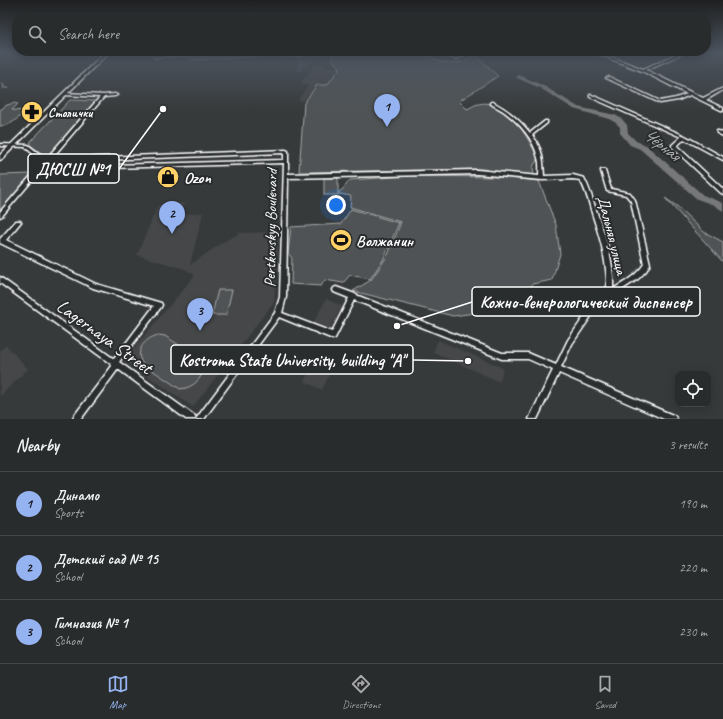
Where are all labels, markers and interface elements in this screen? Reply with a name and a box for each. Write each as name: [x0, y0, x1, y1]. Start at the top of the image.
search box: [12, 12, 711, 56]
icon: search: [26, 23, 48, 45]
text: Search here: [58, 25, 119, 44]
pin: 1: [374, 94, 400, 127]
pharmacy icon: Столички: [19, 99, 45, 125]
place label: Столички: [48, 105, 94, 121]
water label: Чёрная: [639, 124, 686, 167]
callout: ДЮСШ №1: [28, 154, 119, 183]
text: ДЮСШ №1: [36, 159, 113, 180]
shop icon: Ozon: [155, 164, 181, 190]
street label: Pertkovskyy Boulevard: [260, 166, 282, 287]
place label: Ozon: [184, 168, 211, 188]
street label: Дальняя улица: [593, 194, 632, 278]
your location: [326, 195, 346, 215]
pin: 2: [159, 201, 185, 234]
sports icon: Волжанин: [328, 227, 354, 253]
place label: Волжанин: [356, 231, 414, 251]
callout: Кожно-венерологический диспенсер: [472, 287, 700, 316]
text: Кожно-венерологический диспенсер: [480, 292, 694, 313]
street label: Lagernaya Street: [52, 294, 158, 381]
pin: 3: [187, 298, 213, 331]
callout: Kostroma State University, building "A": [171, 345, 413, 374]
text: Kostroma State University, building "A": [179, 350, 409, 371]
map controls: [675, 371, 711, 407]
button: locate: [675, 371, 711, 407]
text: Nearby: [16, 435, 59, 456]
text: 3 results: [669, 437, 707, 453]
text: Динамо: [54, 486, 99, 505]
text: 1: [26, 496, 32, 512]
text: 190 m: [679, 496, 707, 512]
text: Sports: [54, 505, 83, 521]
text: Детский сад № 15: [54, 550, 158, 569]
text: 2: [26, 560, 32, 576]
text: 220 m: [679, 560, 707, 576]
text: School: [54, 569, 82, 585]
text: Гимназия № 1: [54, 614, 128, 633]
text: 3: [26, 624, 32, 640]
text: 230 m: [679, 624, 707, 640]
text: School: [54, 633, 82, 649]
tab: Map: [107, 673, 129, 711]
tab: Directions: [342, 673, 381, 711]
tab: Saved: [594, 673, 616, 711]

